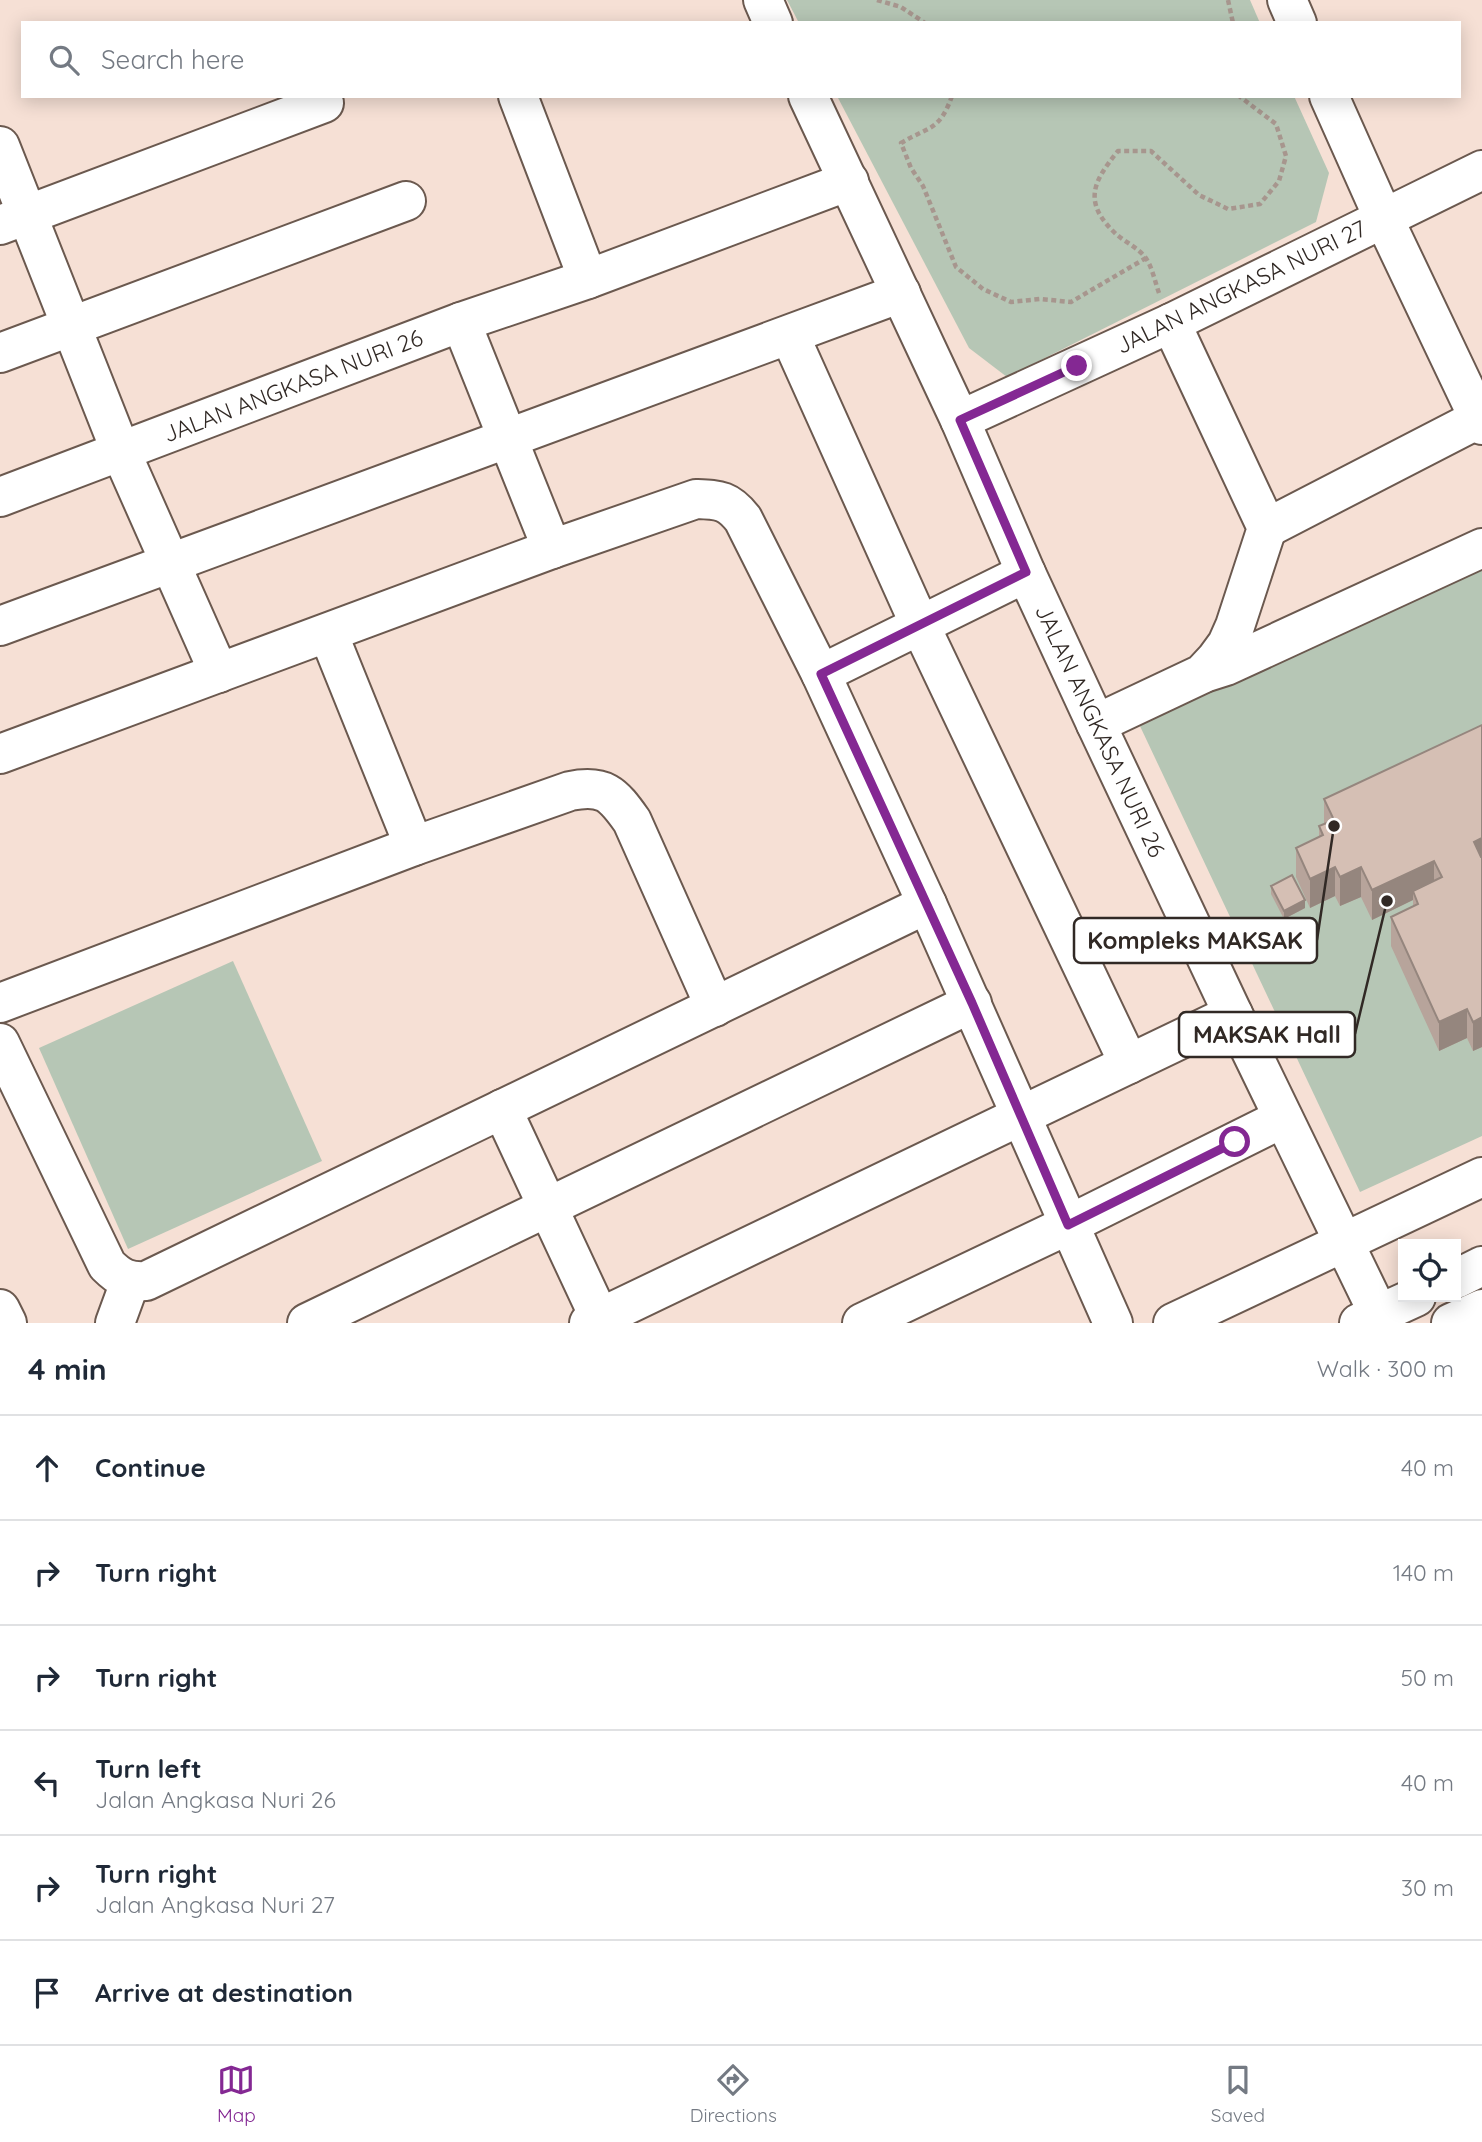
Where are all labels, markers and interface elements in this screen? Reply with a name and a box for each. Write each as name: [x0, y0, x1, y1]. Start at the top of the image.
search box: [21, 21, 1461, 98]
icon: search: [45, 41, 83, 79]
text: Search here: [101, 43, 245, 76]
street label: JALAN ANGKASA NURI 27: [1111, 213, 1371, 360]
street label: JALAN ANGKASA NURI 26: [159, 323, 427, 448]
route end: [1061, 350, 1092, 381]
street label: JALAN ANGKASA NURI 26: [1029, 600, 1172, 862]
callout: Kompleks MAKSAK: [1074, 918, 1317, 963]
text: Kompleks MAKSAK: [1087, 925, 1303, 955]
callout: MAKSAK Hall: [1179, 1012, 1355, 1057]
text: MAKSAK Hall: [1193, 1019, 1341, 1049]
route start: [1219, 1126, 1250, 1157]
map controls: [1398, 1239, 1461, 1302]
button: locate: [1398, 1239, 1461, 1302]
text: 4 min: [28, 1350, 107, 1388]
text: Walk · 300 m: [1317, 1354, 1454, 1383]
icon: ahead: [28, 1449, 66, 1487]
text: Continue: [95, 1451, 206, 1484]
text: 40 m: [1401, 1453, 1454, 1482]
icon: right: [28, 1554, 66, 1592]
text: Turn right: [95, 1556, 217, 1589]
text: 140 m: [1393, 1558, 1454, 1587]
icon: right: [28, 1659, 66, 1697]
text: Turn right: [95, 1661, 217, 1694]
text: 50 m: [1401, 1663, 1454, 1692]
text: Turn left: [95, 1752, 202, 1785]
icon: left: [28, 1764, 66, 1802]
text: 40 m: [1401, 1768, 1454, 1797]
text: Jalan Angkasa Nuri 26: [95, 1785, 336, 1814]
text: Turn right: [95, 1857, 217, 1890]
icon: right: [28, 1869, 66, 1907]
text: 30 m: [1401, 1873, 1454, 1902]
text: Jalan Angkasa Nuri 27: [95, 1890, 335, 1919]
icon: arrive: [28, 1974, 66, 2012]
text: Arrive at destination: [95, 1976, 353, 2009]
tab: Map: [217, 2061, 256, 2127]
tab: Directions: [690, 2061, 777, 2127]
tab: Saved: [1211, 2061, 1265, 2127]

